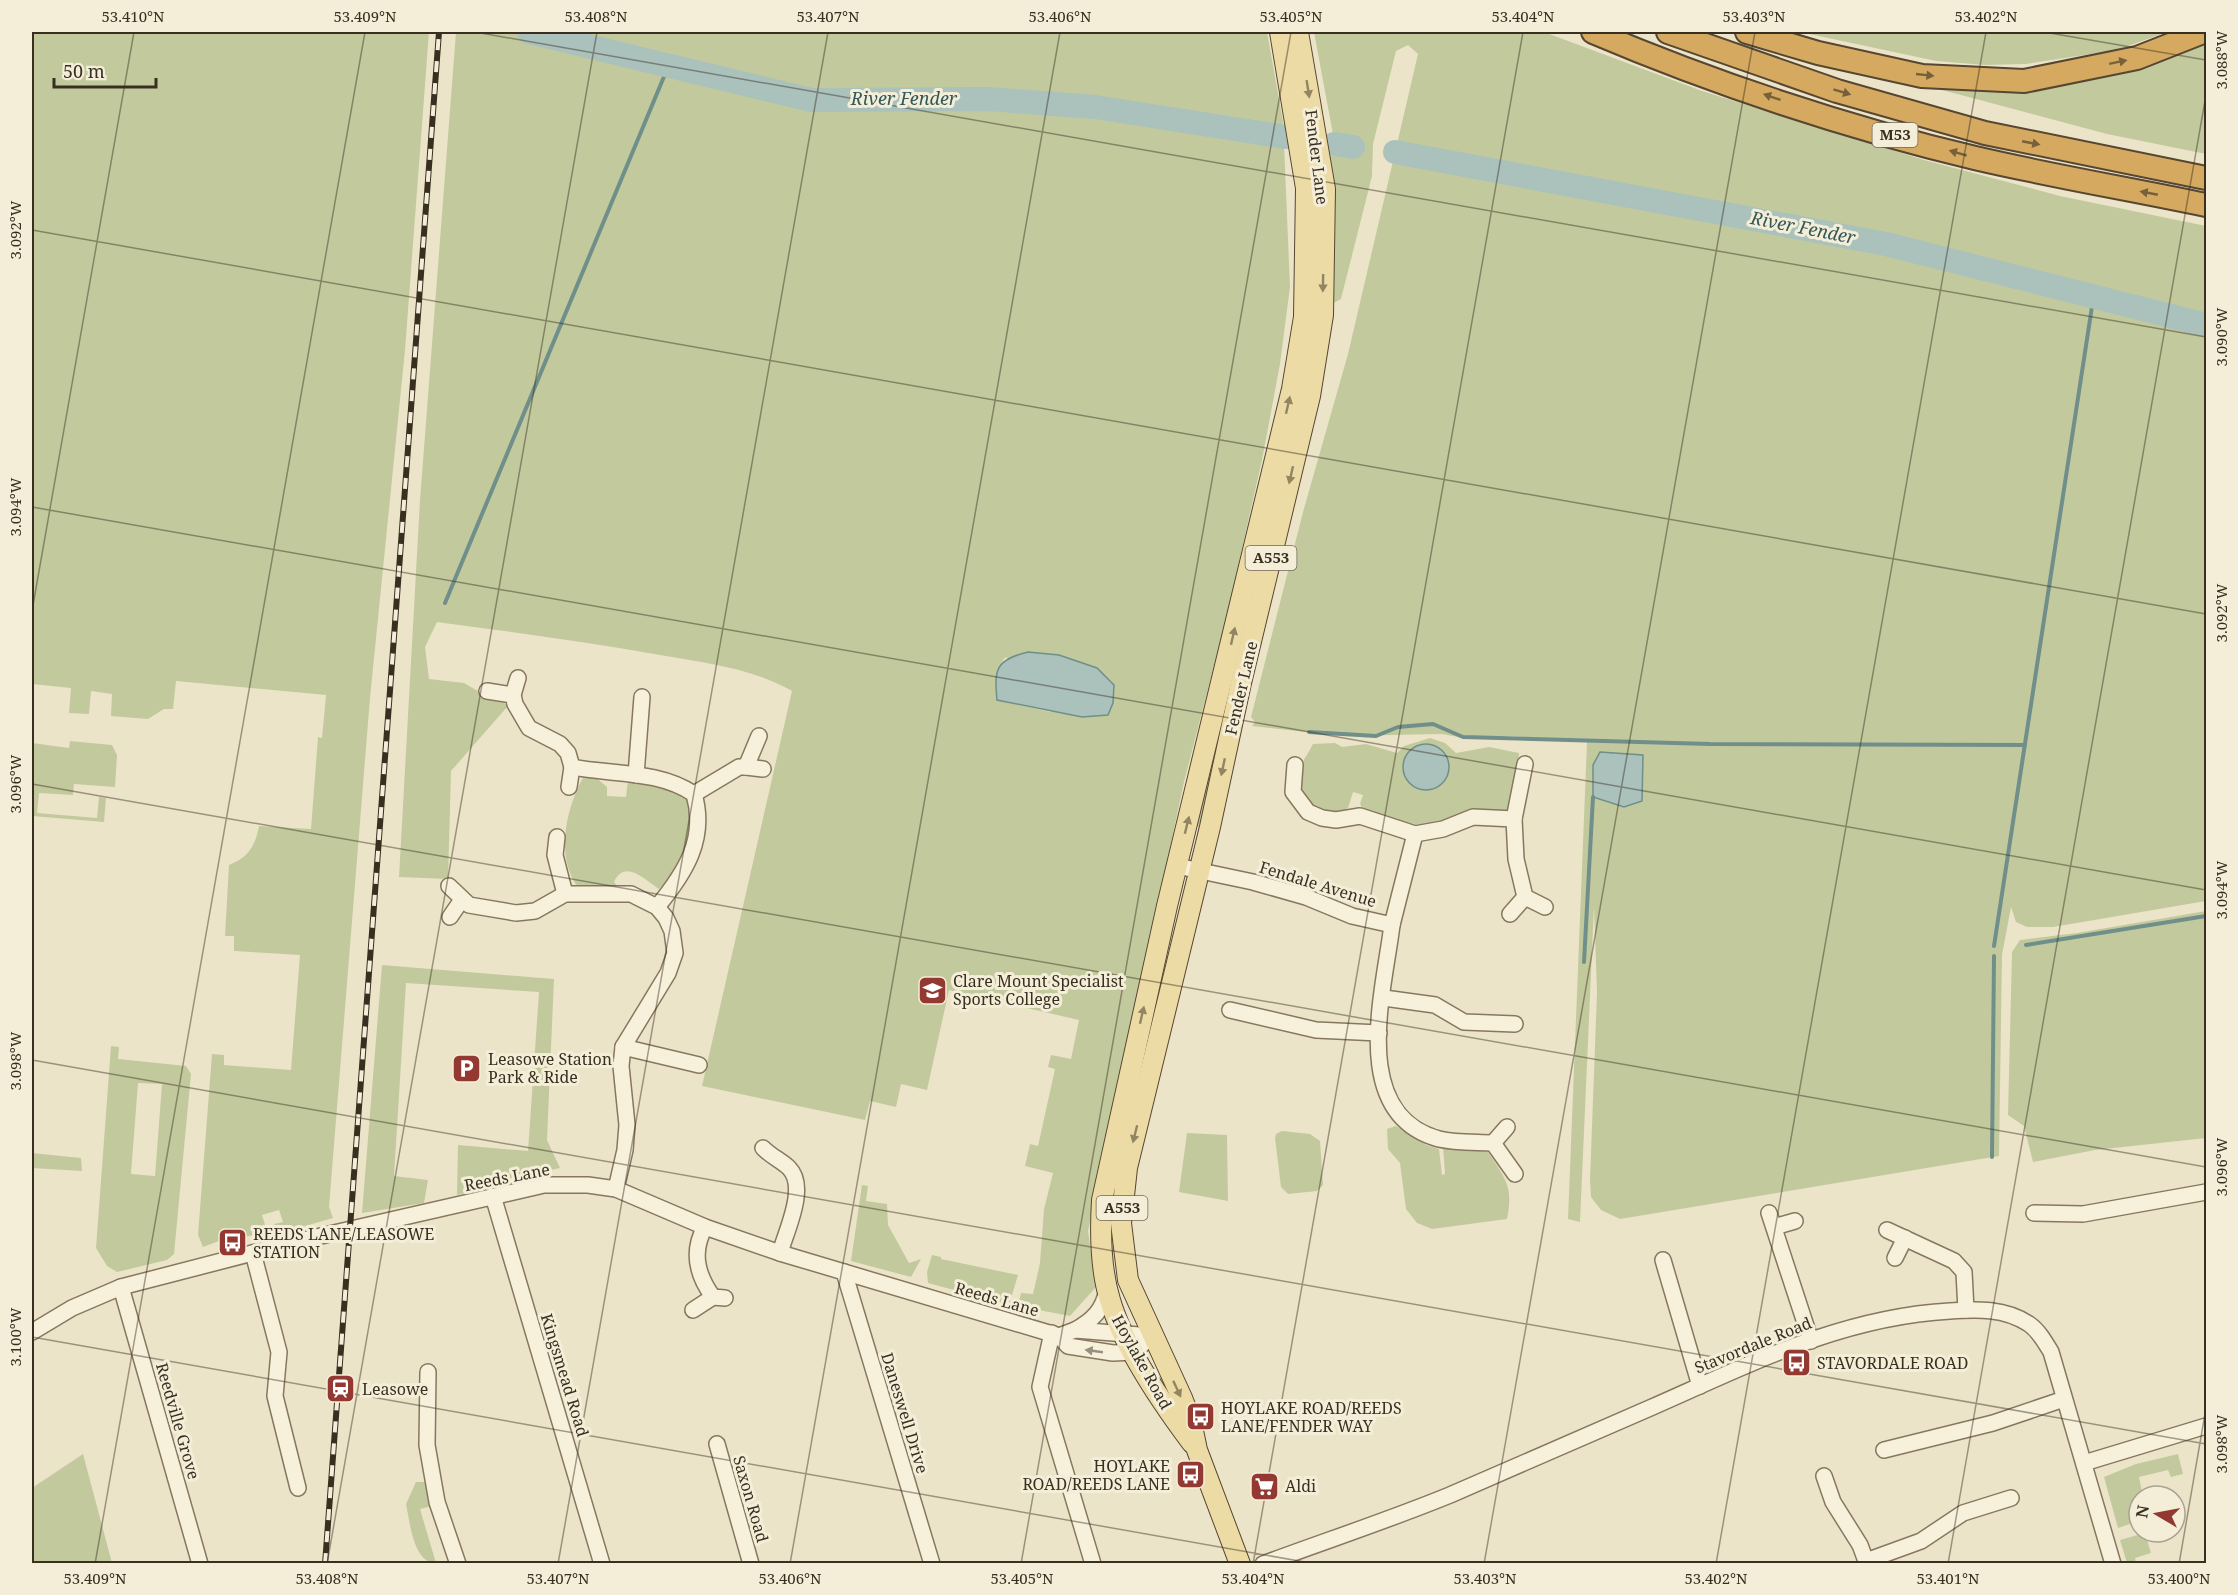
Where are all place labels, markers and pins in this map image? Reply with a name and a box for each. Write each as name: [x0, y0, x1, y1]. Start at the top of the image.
place label: Clare Mount Specialist Sports College: [953, 970, 1124, 1010]
school or university icon: Clare Mount Specialist Sports College: [916, 974, 948, 1006]
place label: Leasowe Station Park & Ride: [488, 1048, 612, 1088]
parking icon: Leasowe Station Park & Ride: [451, 1052, 483, 1084]
place label: REEDS LANE/LEASOWE STATION: [253, 1223, 434, 1263]
bus stop icon: REEDS LANE/LEASOWE STATION: [216, 1227, 248, 1259]
bus stop icon: STAVORDALE ROAD: [1780, 1347, 1812, 1379]
place label: STAVORDALE ROAD: [1817, 1352, 1968, 1374]
station icon: Leasowe: [325, 1373, 357, 1405]
place label: Leasowe: [362, 1378, 428, 1400]
place label: HOYLAKE ROAD/REEDS LANE/FENDER WAY: [1221, 1397, 1402, 1437]
bus stop icon: HOYLAKE ROAD/REEDS LANE/FENDER WAY: [1184, 1401, 1216, 1433]
place label: HOYLAKE ROAD/REEDS LANE: [1022, 1455, 1170, 1495]
bus stop icon: HOYLAKE ROAD/REEDS LANE: [1175, 1459, 1207, 1491]
supermarket icon: Aldi: [1248, 1470, 1280, 1502]
place label: Aldi: [1285, 1475, 1316, 1497]

